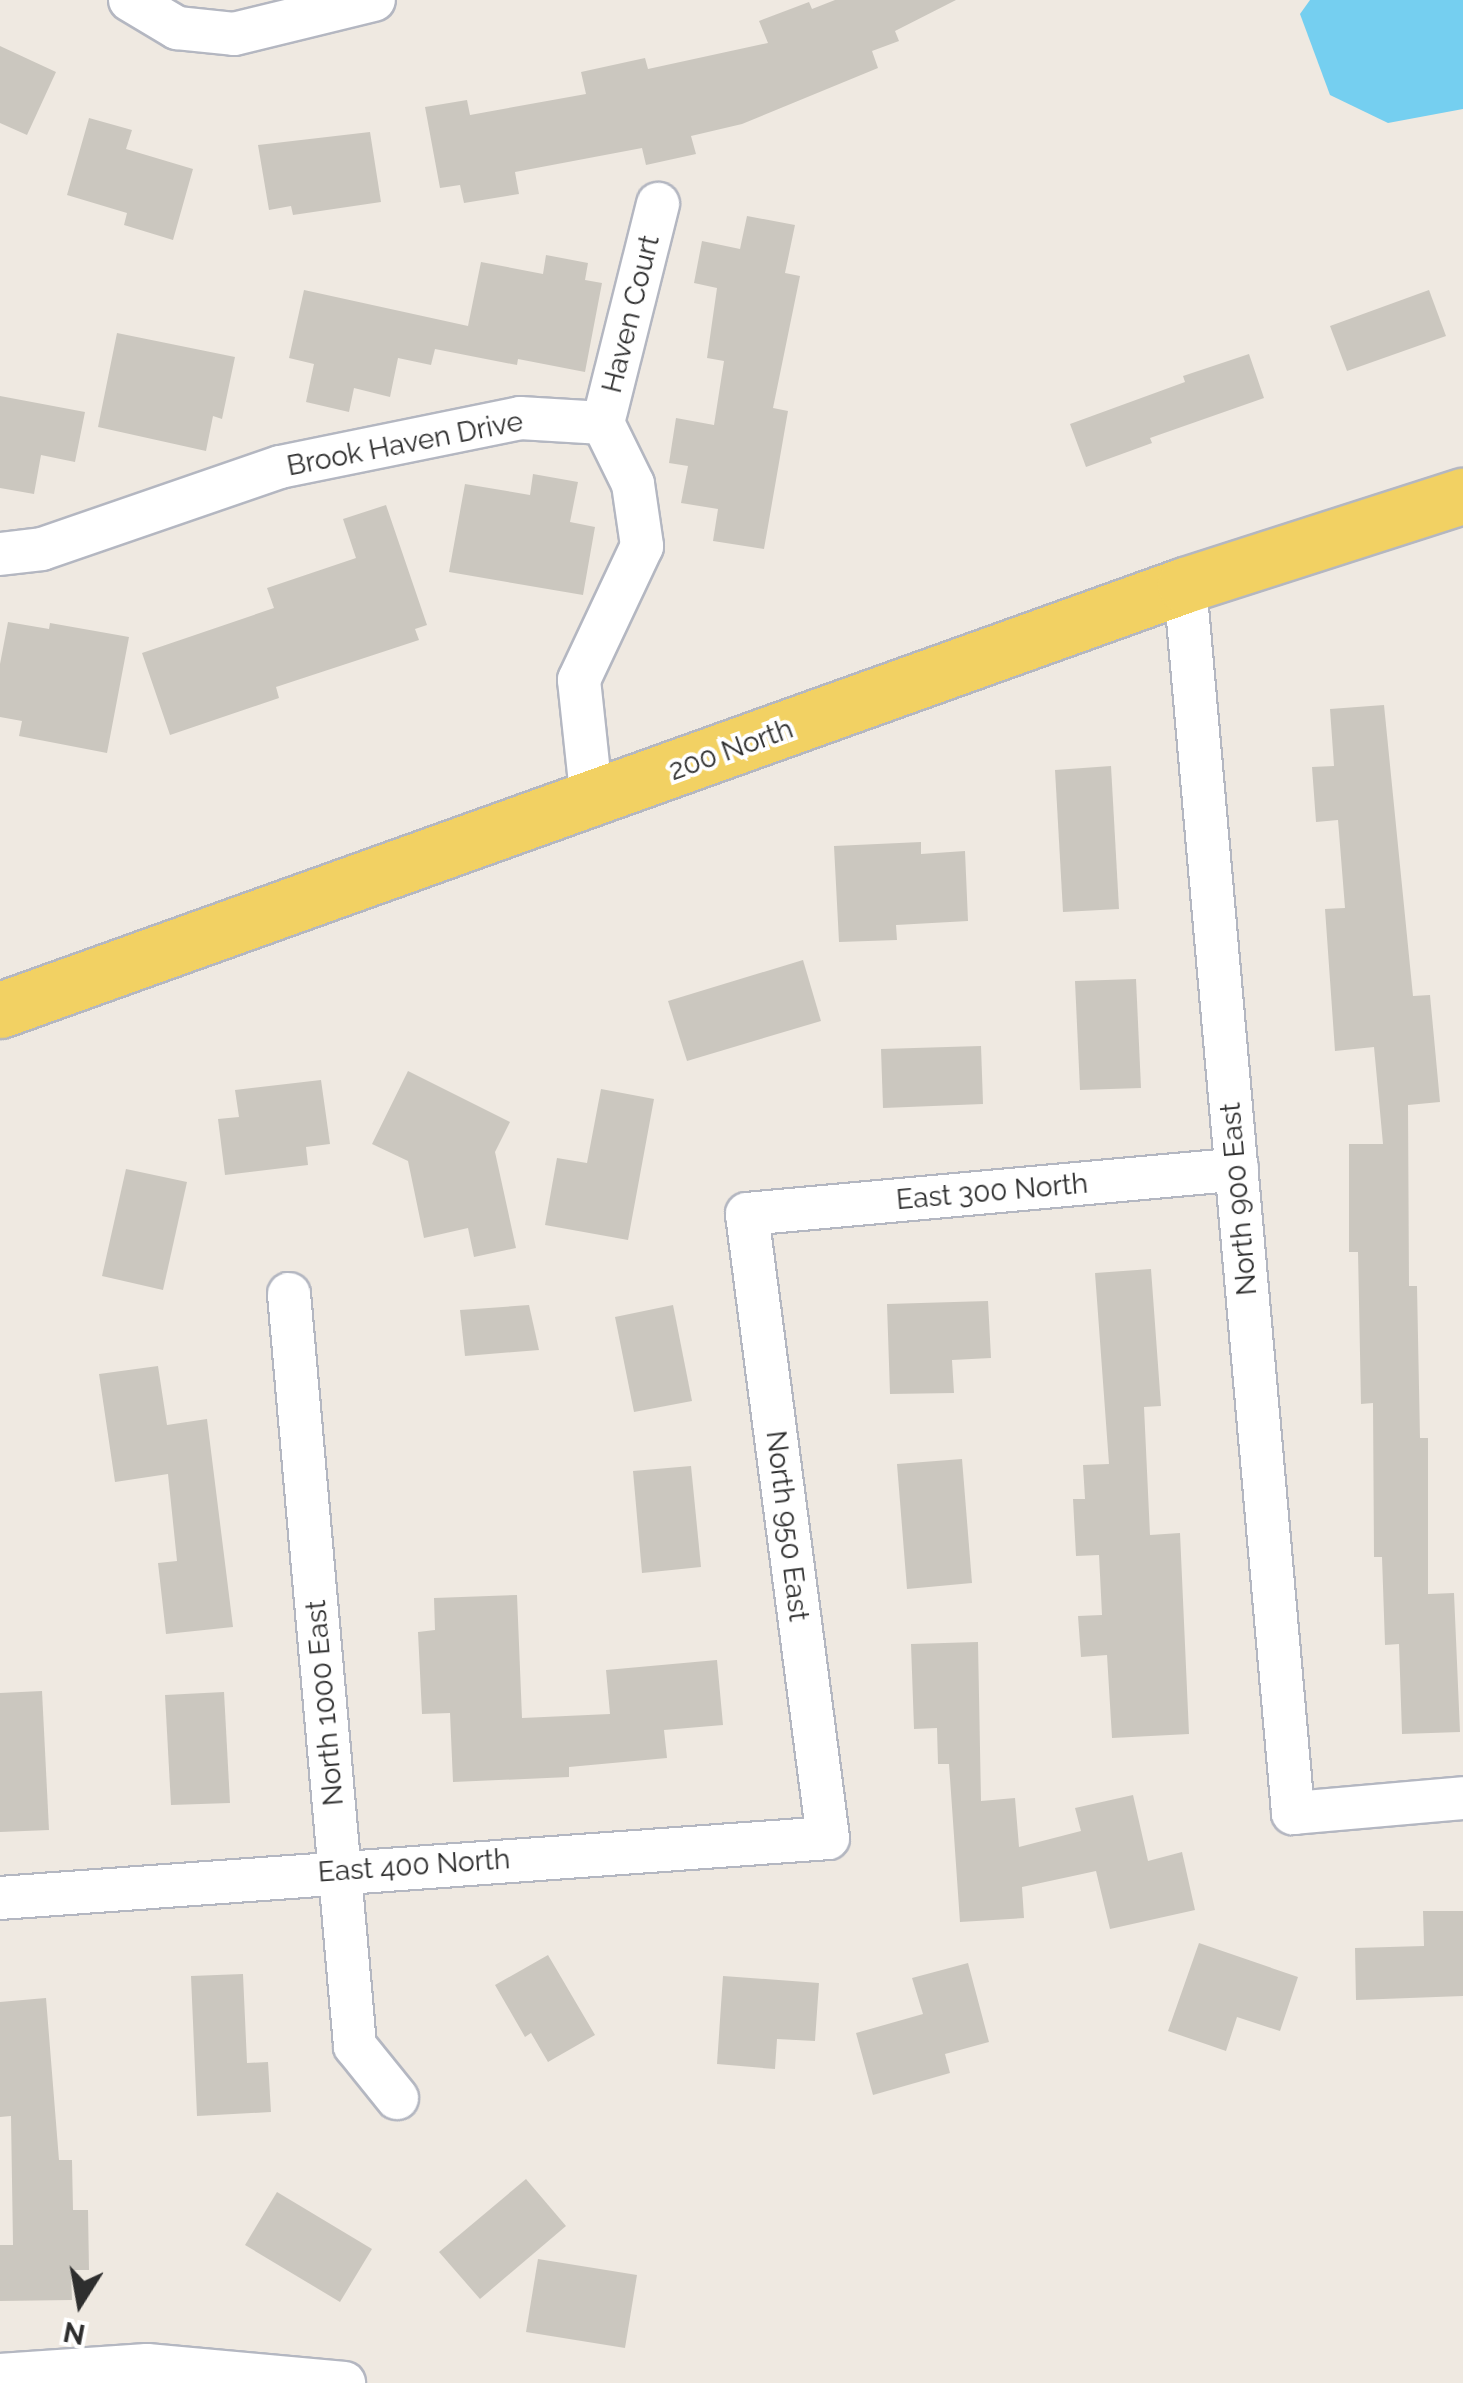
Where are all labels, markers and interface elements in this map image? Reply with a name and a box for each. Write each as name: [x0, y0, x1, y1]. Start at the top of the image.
street label: Haven Court: [595, 232, 667, 396]
street label: Brook Haven Drive: [284, 405, 526, 483]
street label: 200 North: [664, 712, 798, 788]
street label: North 900 East: [1214, 1101, 1264, 1297]
street label: East 300 North: [895, 1167, 1089, 1217]
street label: North 950 East: [759, 1429, 815, 1623]
street label: North 1000 East: [299, 1599, 351, 1807]
street label: East 400 North: [317, 1843, 511, 1889]
north arrow: [30, 2253, 130, 2353]
text: N: [61, 2315, 88, 2351]

